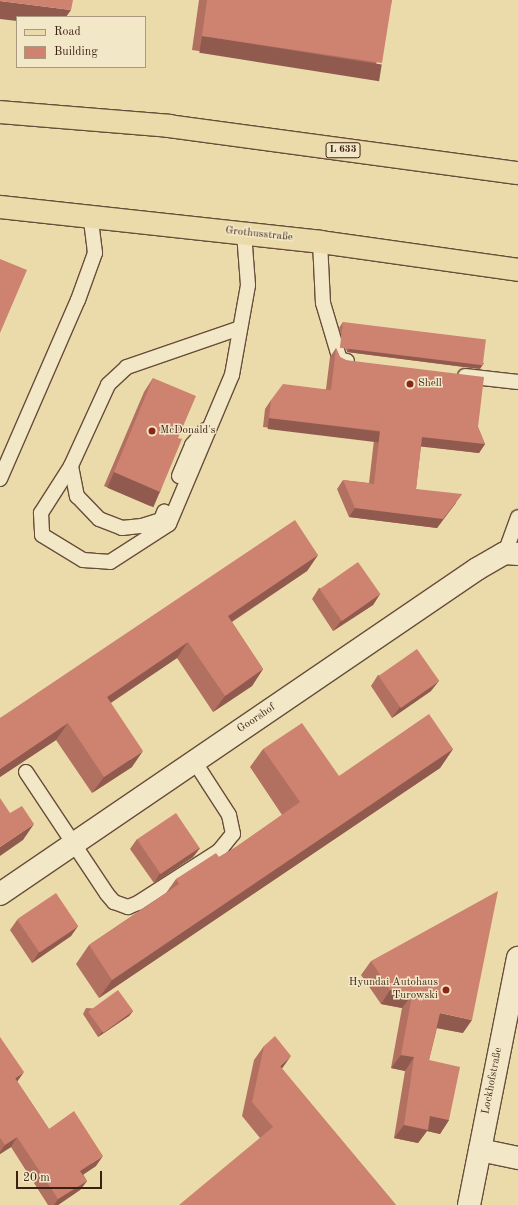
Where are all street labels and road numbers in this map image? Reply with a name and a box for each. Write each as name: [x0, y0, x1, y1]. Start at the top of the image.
road number: L 633: [325, 142, 361, 158]
street label: Grothusstraße: [225, 225, 293, 245]
street label: Goorshof: [235, 701, 279, 737]
street label: Lockhofstraße: [480, 1046, 506, 1116]

